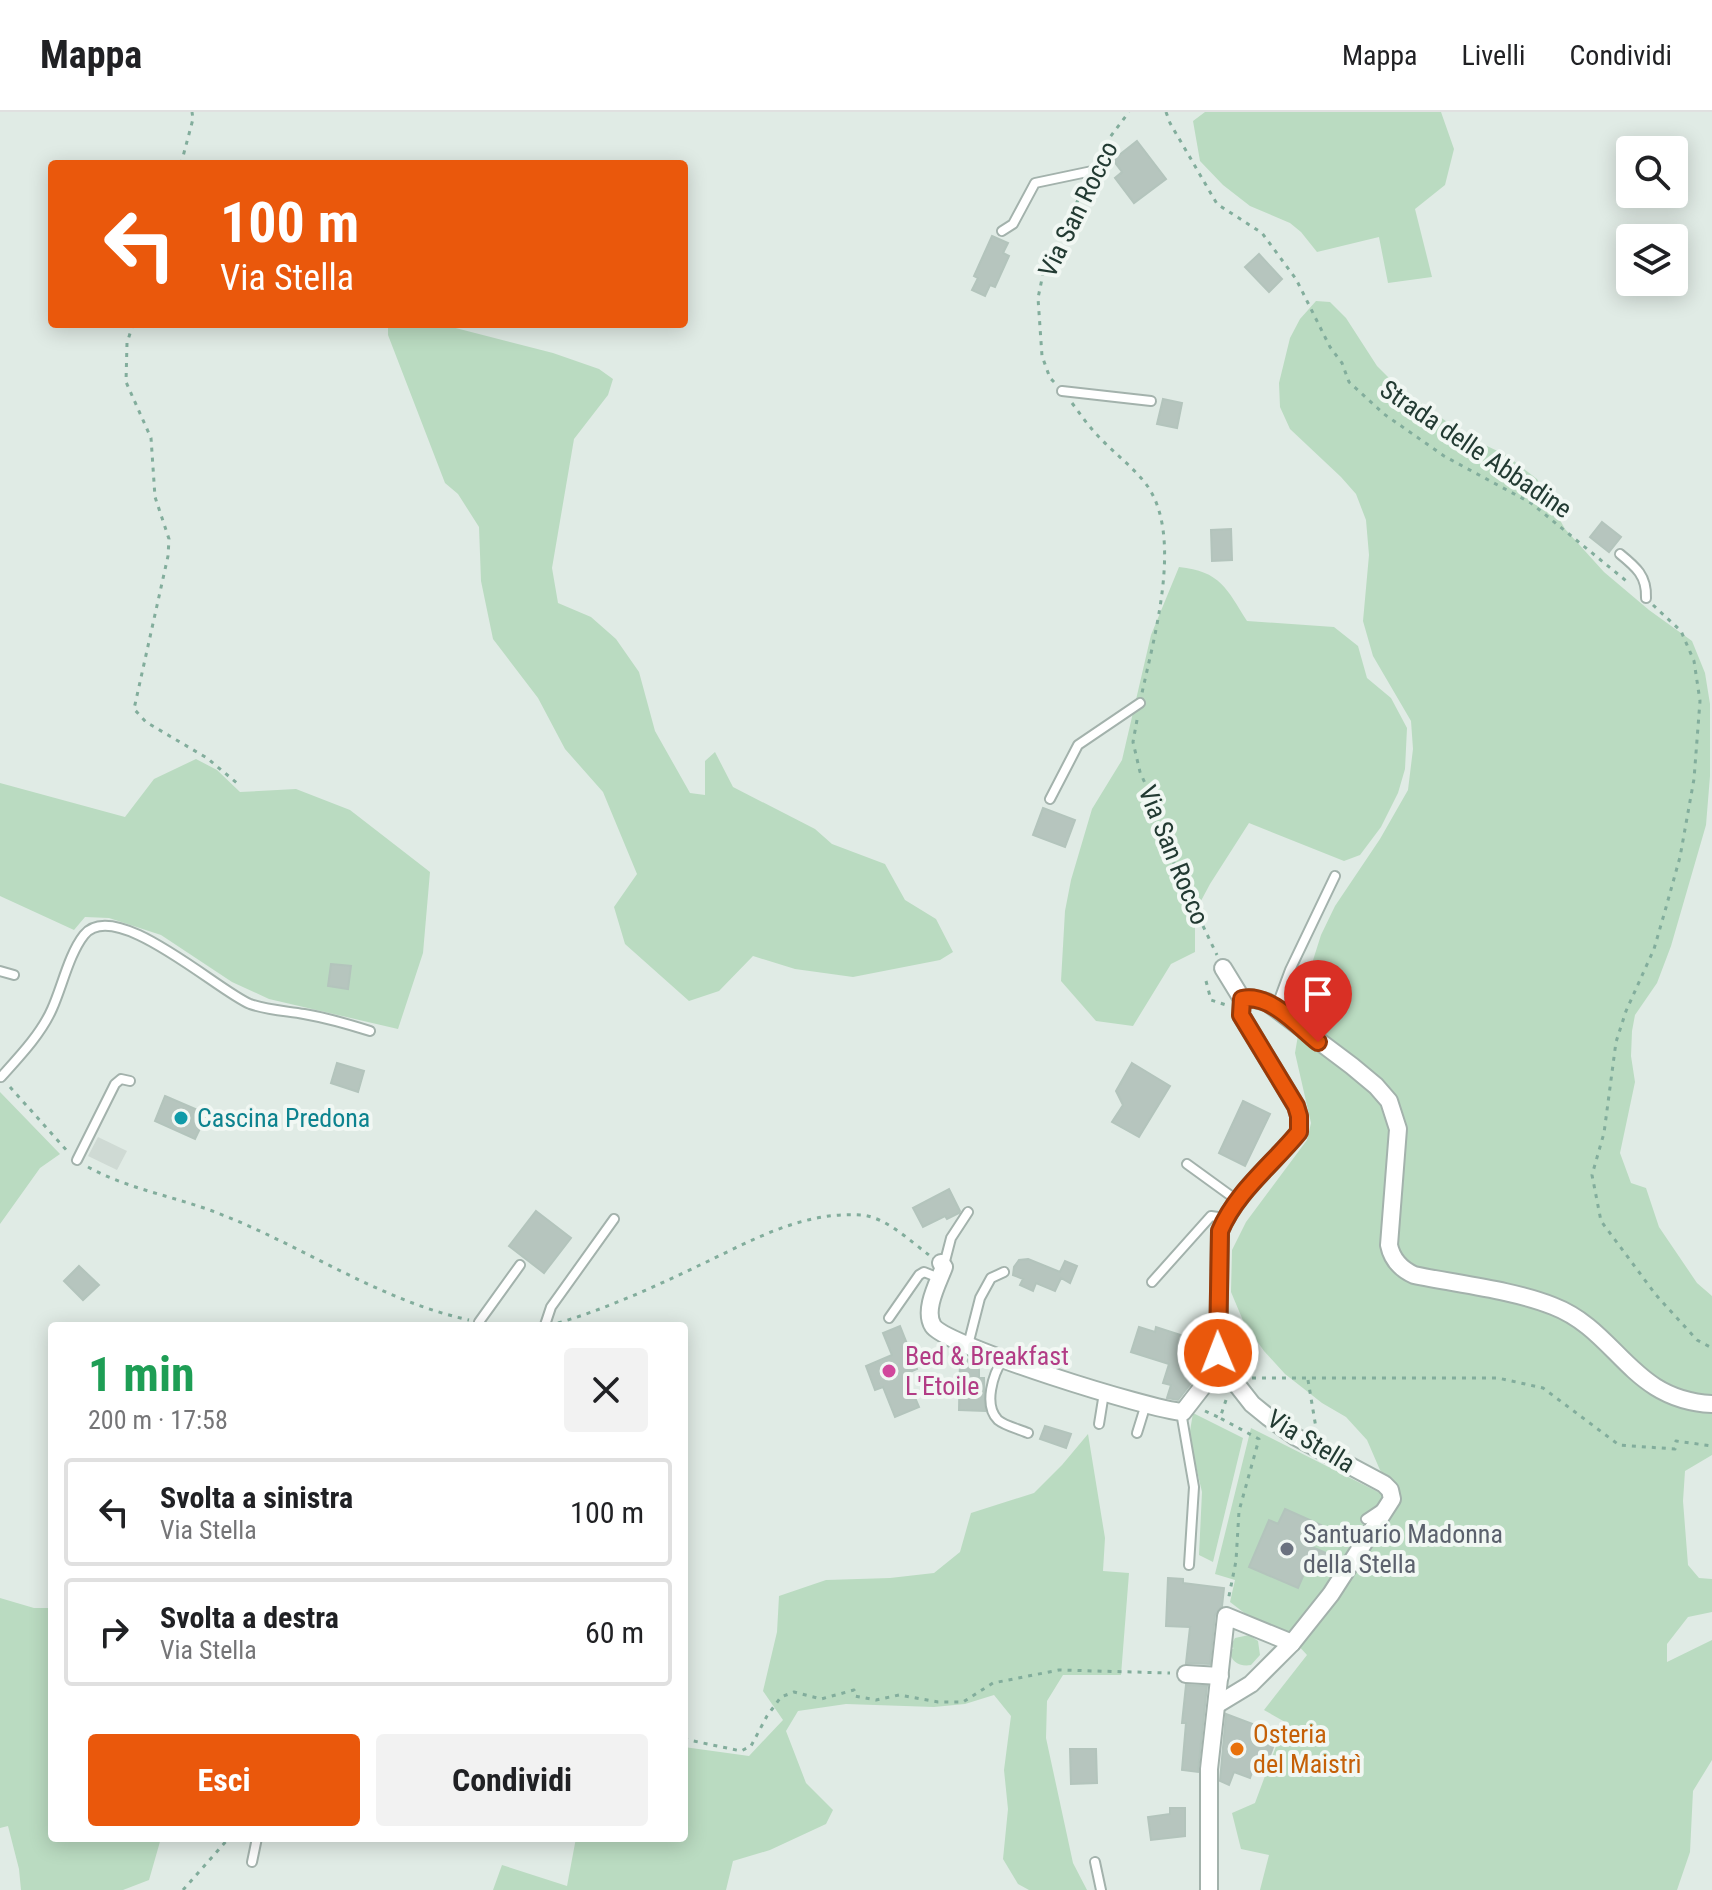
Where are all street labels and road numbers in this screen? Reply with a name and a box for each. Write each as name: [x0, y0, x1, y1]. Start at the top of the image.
street label: Via San Rocco: [1032, 136, 1124, 282]
street label: Strada delle Abbadine: [1375, 374, 1577, 524]
street label: Via San Rocco: [1132, 781, 1216, 929]
street label: Via Stella: [1262, 1403, 1360, 1479]

